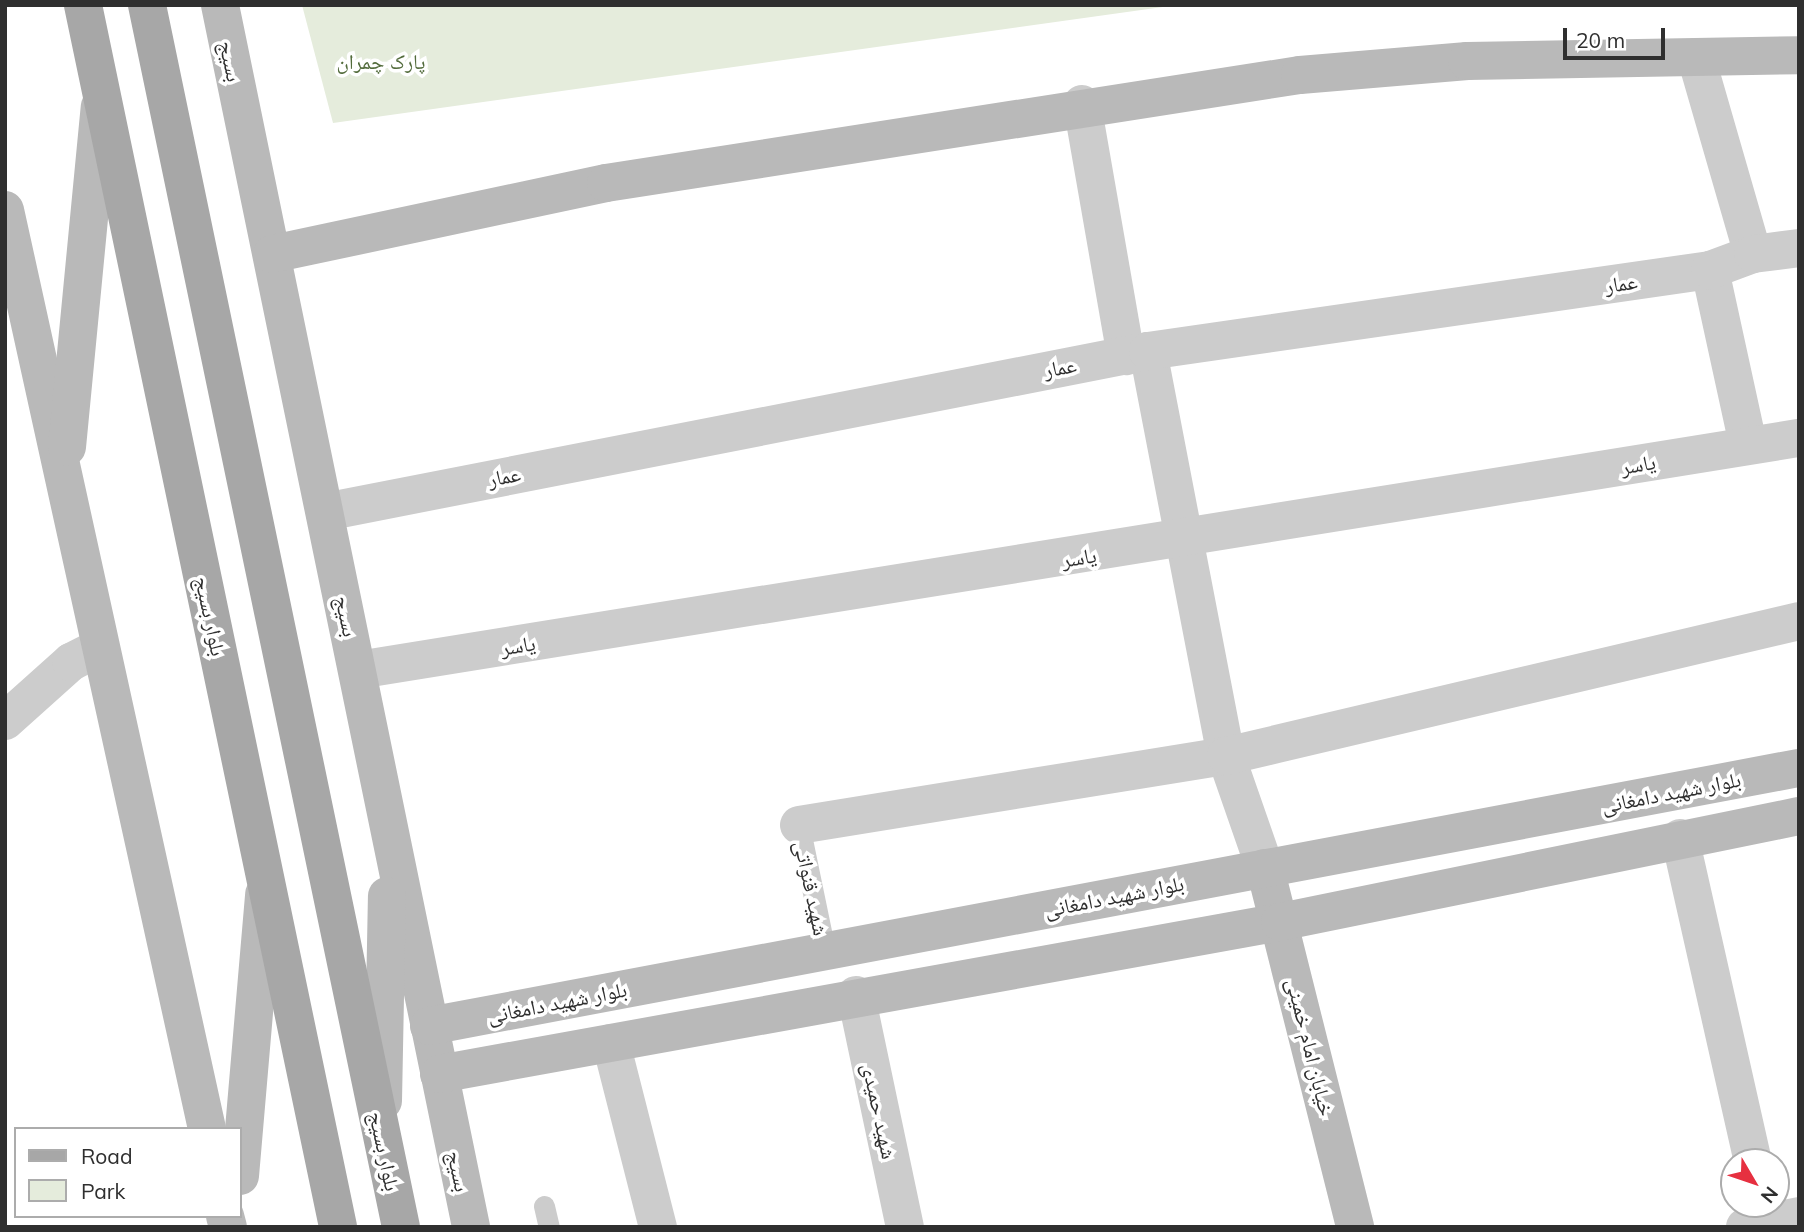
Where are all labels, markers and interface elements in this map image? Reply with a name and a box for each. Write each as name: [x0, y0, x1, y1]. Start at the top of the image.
scale bar: [1566, 14, 1668, 58]
text: 20 m: [1576, 27, 1625, 53]
street label: بسیج: [214, 38, 248, 84]
park label: پارک چمران: [336, 48, 426, 74]
street label: عمار: [1603, 268, 1639, 298]
street label: عمار: [1042, 352, 1078, 382]
street label: یاسر: [1619, 449, 1657, 479]
street label: عمار: [486, 461, 522, 491]
street label: یاسر: [1060, 542, 1098, 572]
street label: بلوار بسیج: [190, 574, 232, 658]
street label: بسیج: [330, 593, 364, 639]
street label: یاسر: [499, 630, 537, 660]
street label: بلوار شهید دامغانی: [1599, 766, 1743, 818]
street label: شهید قنواتی: [790, 838, 834, 938]
street label: بلوار شهید دامغانی: [1042, 870, 1186, 922]
street label: بلوار شهید دامغانی: [485, 976, 629, 1028]
street label: خیابان امام خمینی: [1282, 976, 1340, 1118]
street label: شهید حمیدی: [858, 1061, 902, 1161]
street label: بلوار بسیج: [364, 1109, 406, 1193]
legend: [14, 1127, 242, 1218]
text: Road: [81, 1143, 132, 1169]
street label: بسیج: [442, 1148, 476, 1194]
north arrow: [1720, 1148, 1790, 1218]
text: Park: [81, 1178, 125, 1204]
text: N: [1756, 1182, 1784, 1208]

